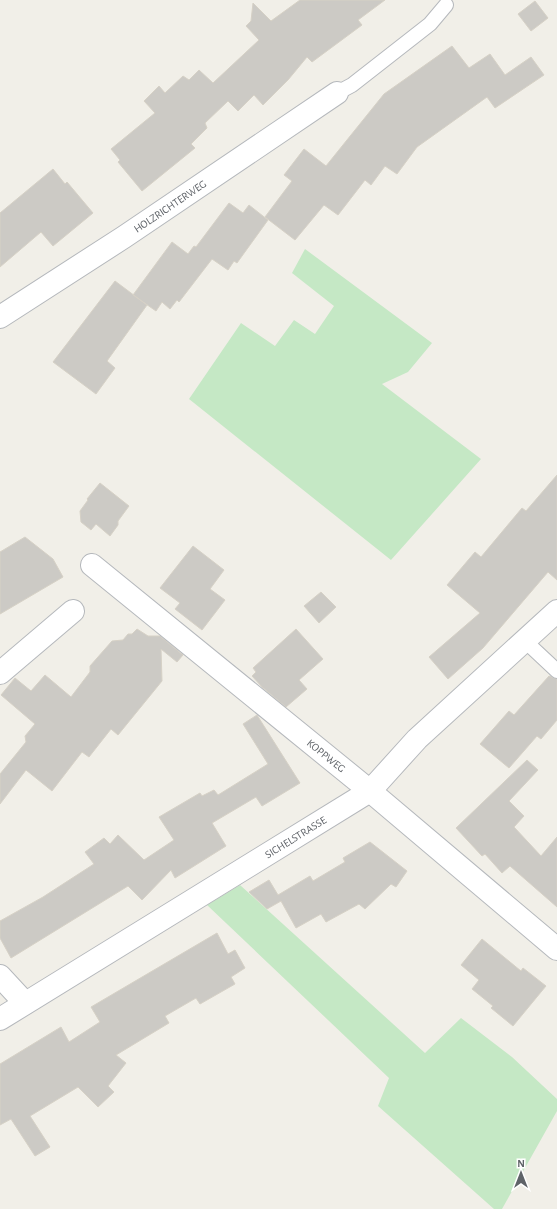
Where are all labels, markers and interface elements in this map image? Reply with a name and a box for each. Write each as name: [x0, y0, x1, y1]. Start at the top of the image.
street label: HOLZRICHTERWEG: [132, 178, 208, 235]
street label: KOPPWEG: [305, 737, 347, 775]
street label: SICHELSTRASSE: [263, 814, 329, 860]
north arrow: [501, 1153, 541, 1193]
text: N: [517, 1158, 525, 1169]

